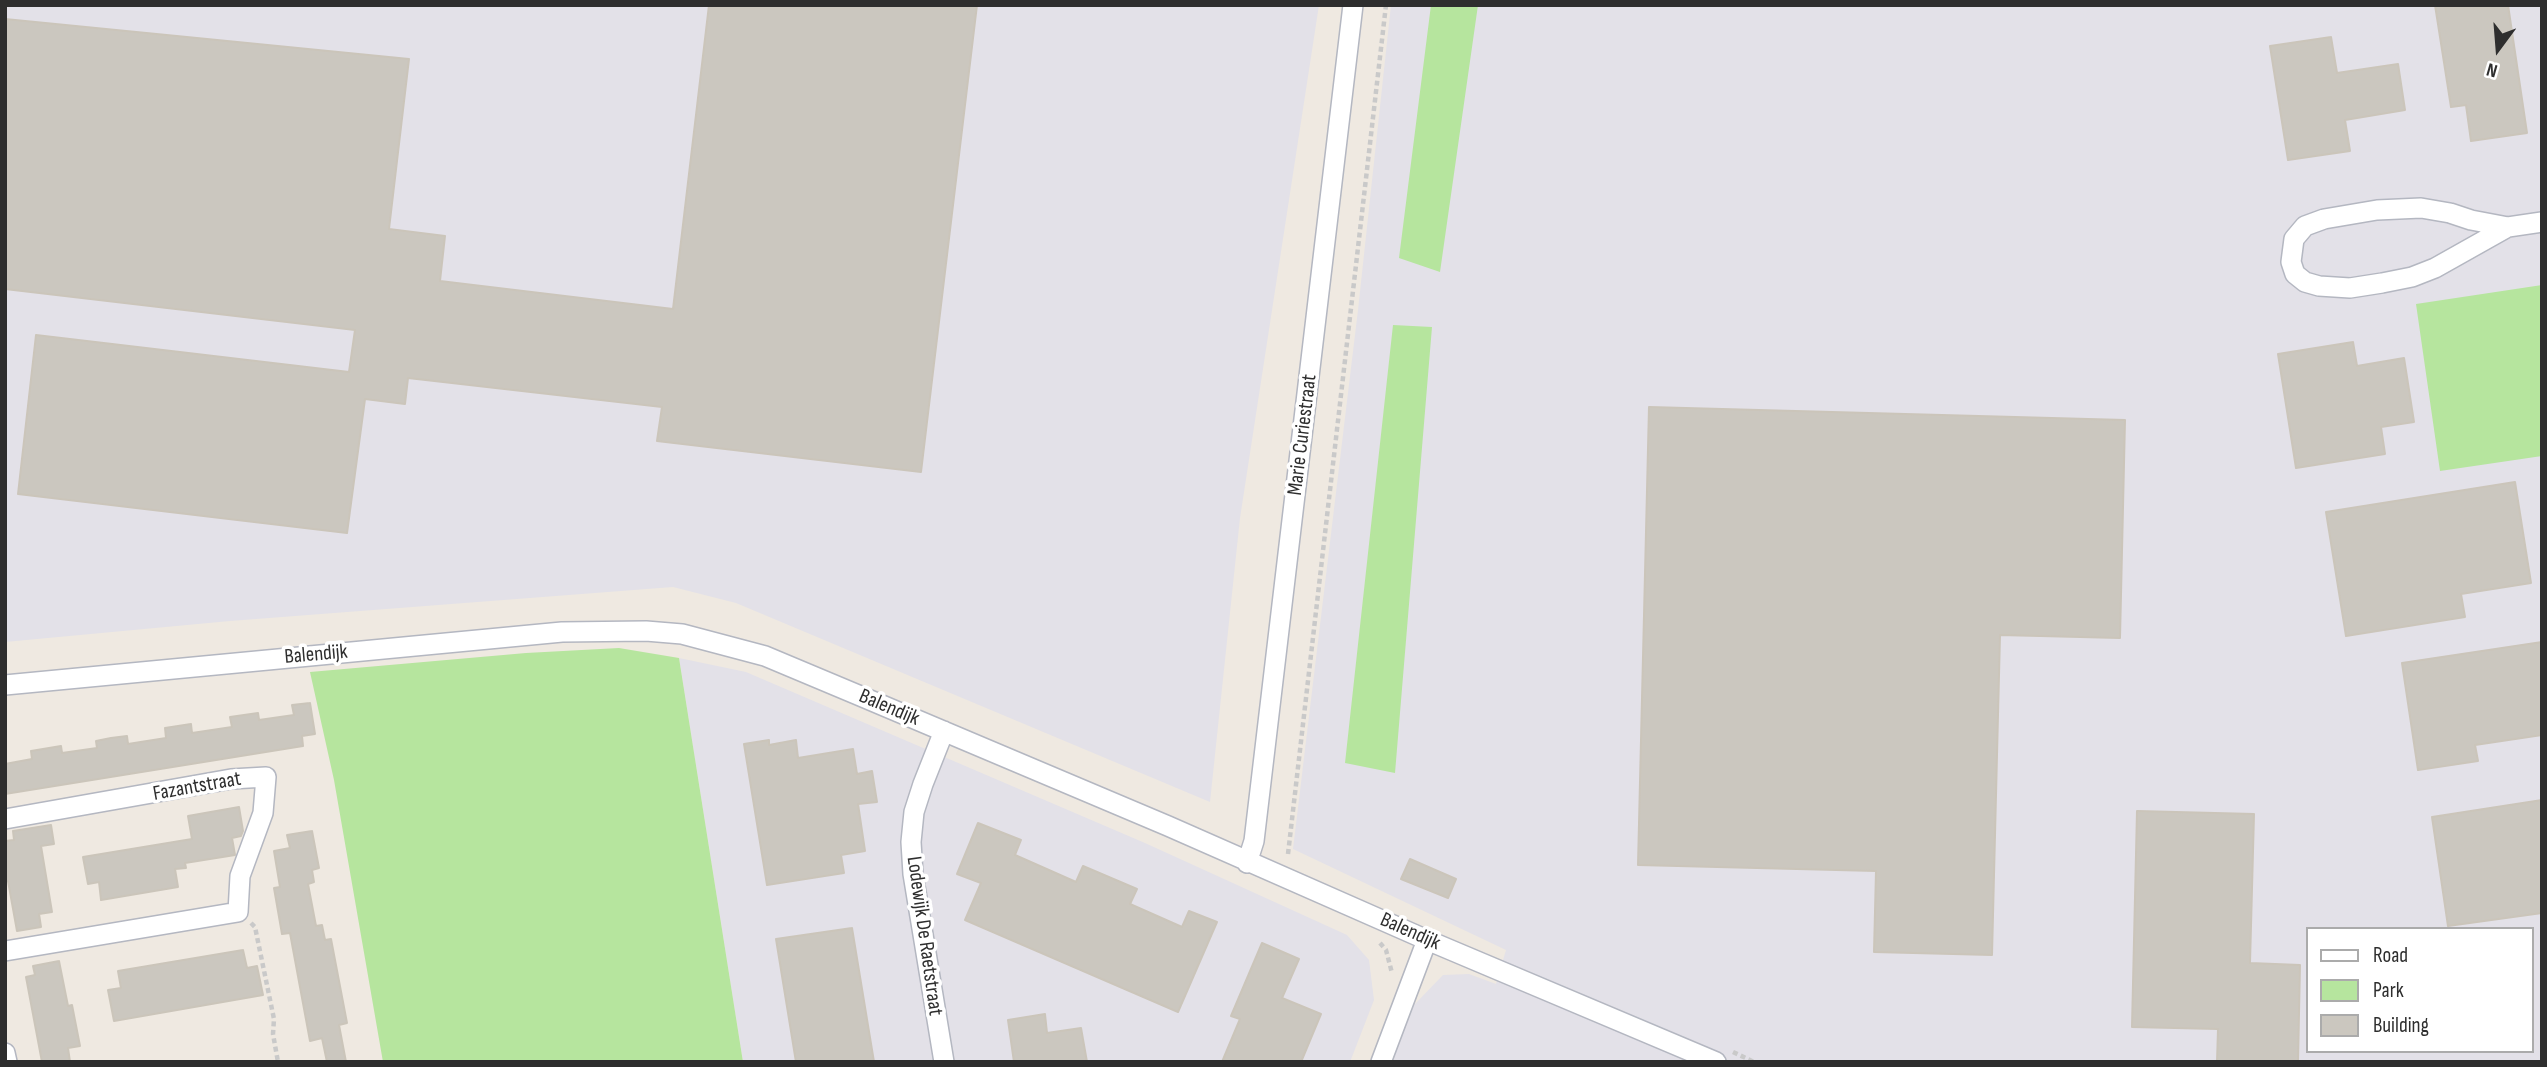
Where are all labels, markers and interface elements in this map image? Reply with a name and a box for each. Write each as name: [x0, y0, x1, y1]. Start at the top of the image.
north arrow: [2463, 14, 2533, 84]
text: N: [2484, 57, 2500, 82]
street label: Marie Curiestraat: [1283, 373, 1323, 497]
street label: Balendijk: [283, 640, 349, 670]
street label: Balendijk: [855, 684, 923, 732]
street label: Fazantstraat: [151, 767, 243, 807]
street label: Lodewijk De Raetstraat: [900, 855, 948, 1017]
street label: Balendijk: [1376, 908, 1444, 956]
legend: [2306, 927, 2533, 1053]
text: Road: [2373, 943, 2408, 968]
text: Park: [2373, 978, 2404, 1003]
text: Building: [2373, 1013, 2429, 1038]

